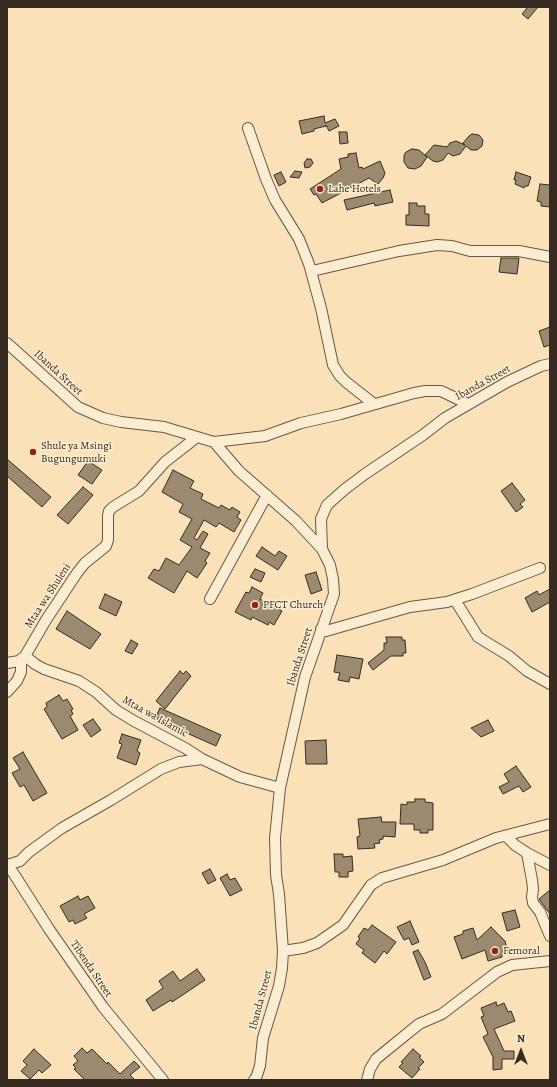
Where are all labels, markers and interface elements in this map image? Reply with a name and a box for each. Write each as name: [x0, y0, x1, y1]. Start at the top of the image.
place label: Lahe Hotels: [328, 182, 381, 196]
marker: Lahe Hotels: [315, 184, 325, 194]
street label: Ibanda Street: [31, 348, 85, 398]
street label: Ibanda Street: [453, 362, 513, 404]
place label: Shule ya Msingi Bugungumuki: [41, 439, 112, 465]
marker: Shule ya Msingi Bugungumuki: [28, 447, 38, 457]
street label: Mtaa wa Shuleni: [22, 561, 74, 631]
place label: PFCT Church: [263, 598, 323, 612]
marker: PFCT Church: [250, 600, 260, 610]
street label: Ibanda Street: [284, 626, 316, 688]
street label: Mtaa wa Islamic: [120, 693, 190, 741]
street label: Tibenda Street: [67, 938, 115, 1000]
place label: Femoral: [503, 944, 540, 958]
marker: Femoral: [490, 946, 500, 956]
street label: Ibanda Street: [247, 969, 275, 1031]
north arrow: [501, 1031, 541, 1071]
text: N: [517, 1031, 525, 1046]

